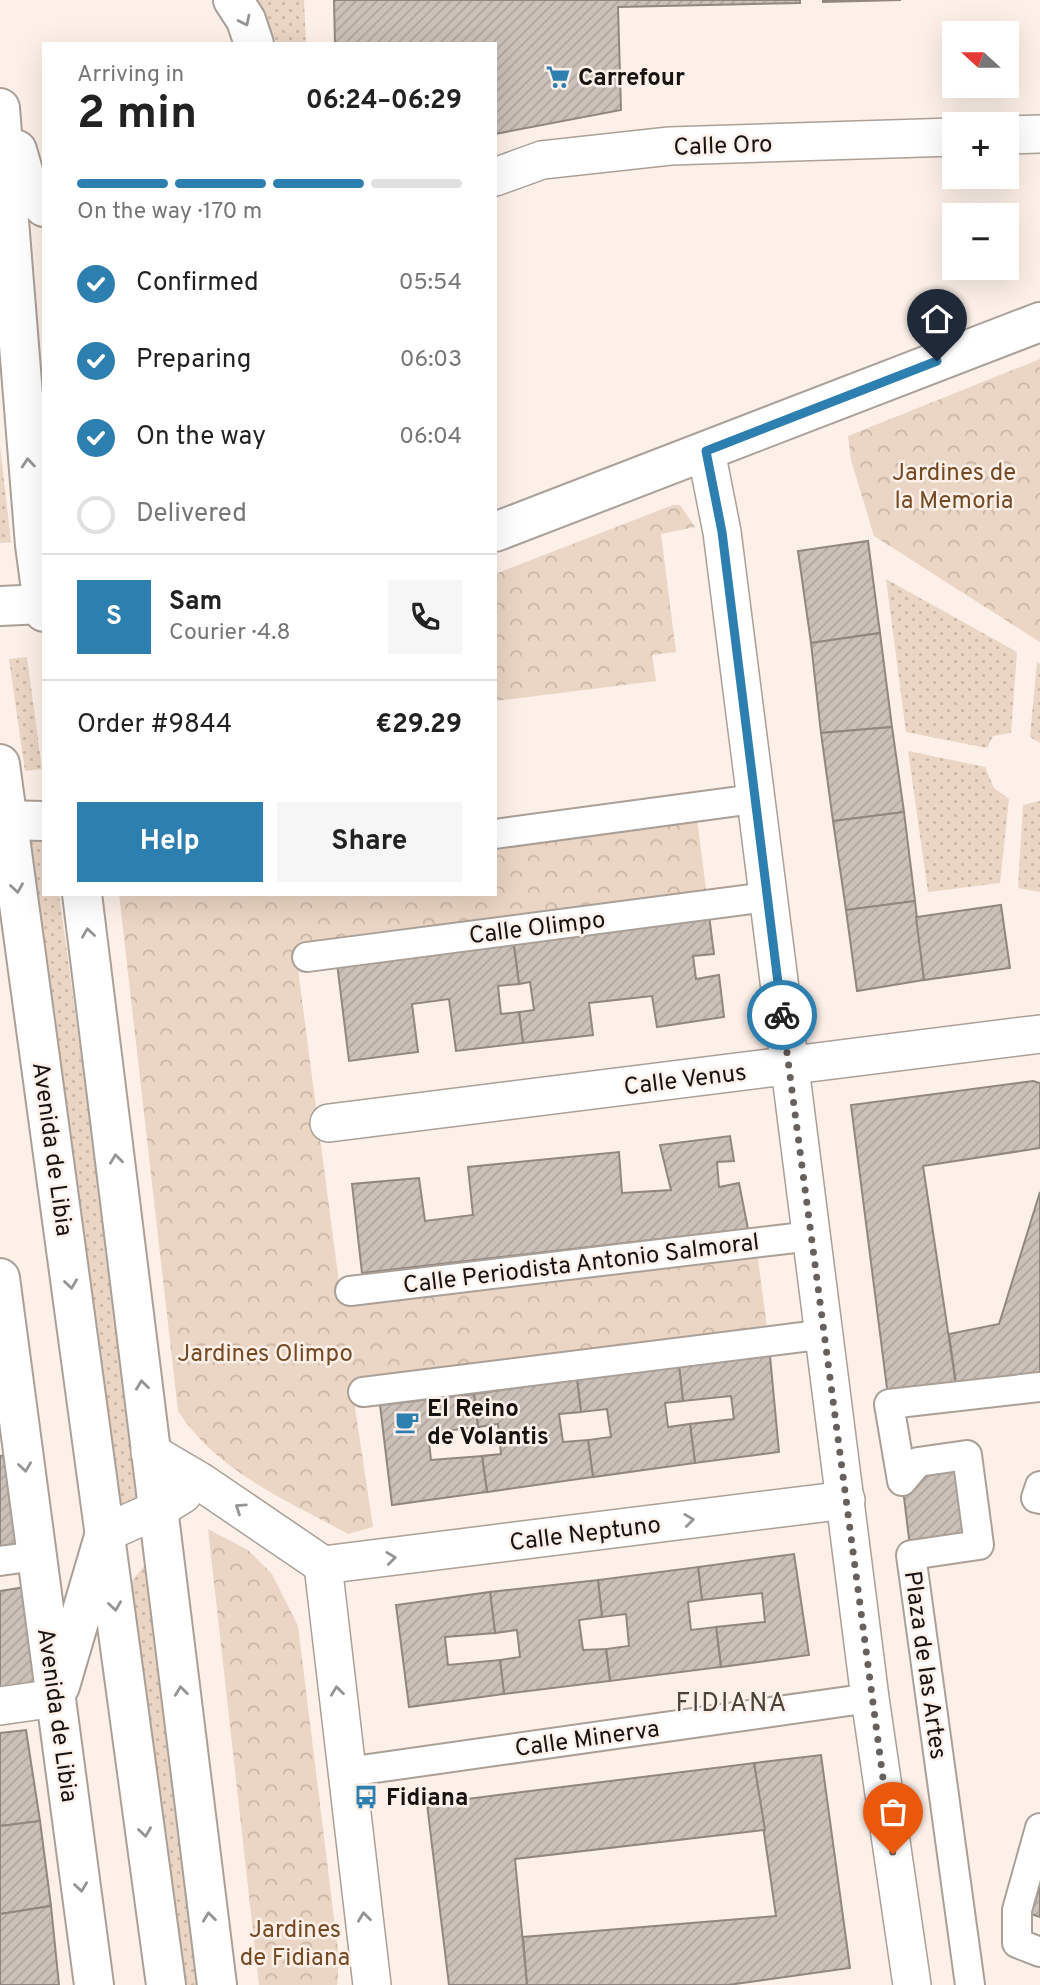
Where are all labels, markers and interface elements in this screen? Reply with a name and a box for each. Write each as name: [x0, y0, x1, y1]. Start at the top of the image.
one-way arrow: [237, 14, 251, 26]
north arrow: [942, 21, 1018, 98]
map controls: [942, 21, 1019, 280]
text: Arriving in: [77, 61, 184, 90]
supermarket icon: Carrefour: [544, 63, 572, 91]
place label: Carrefour: [578, 64, 685, 94]
text: 06:24–06:29: [306, 85, 462, 118]
text: 2 min: [77, 86, 197, 145]
button: +: [942, 112, 1019, 189]
street label: Calle Oro: [673, 130, 773, 164]
text: On the way · 170 m: [77, 198, 262, 227]
button: −: [942, 203, 1019, 280]
icon: check: [77, 265, 115, 303]
text: Confirmed: [136, 267, 259, 300]
text: 05:54: [399, 269, 462, 298]
pin: [907, 289, 967, 361]
icon: home: [918, 300, 956, 338]
icon: check: [77, 342, 115, 380]
text: Preparing: [136, 344, 251, 377]
text: 06:03: [400, 346, 462, 375]
icon: check: [77, 419, 115, 457]
text: On the way: [136, 421, 266, 454]
text: 06:04: [399, 423, 462, 452]
one-way arrow: [21, 457, 36, 468]
park label: Jardines de la Memoria: [892, 459, 1016, 517]
text: Delivered: [136, 498, 247, 531]
button: phone: [388, 580, 462, 654]
text: Sam: [169, 586, 222, 619]
text: S: [106, 601, 122, 634]
text: Courier · 4.8: [169, 619, 290, 648]
text: Order #9844: [77, 709, 232, 742]
text: €29.29: [375, 709, 462, 742]
button: Help: [77, 802, 263, 882]
button: Share: [277, 802, 462, 882]
one-way arrow: [10, 883, 25, 894]
street label: Calle Olimpo: [467, 906, 607, 952]
one-way arrow: [80, 927, 95, 939]
courier: [747, 980, 817, 1050]
icon: bike: [763, 996, 801, 1034]
street label: Calle Venus: [622, 1059, 748, 1103]
street label: Avenida de Libia: [24, 1060, 78, 1238]
one-way arrow: [109, 1153, 124, 1164]
street label: Calle Periodista Antonio Salmoral: [401, 1228, 761, 1302]
one-way arrow: [63, 1278, 78, 1290]
park label: Jardines Olimpo: [177, 1340, 353, 1370]
one-way arrow: [135, 1379, 150, 1390]
place label: El Reino de Volantis: [427, 1395, 549, 1453]
cafe icon: El Reino de Volantis: [393, 1408, 421, 1436]
one-way arrow: [17, 1461, 32, 1473]
one-way arrow: [235, 1504, 248, 1516]
street label: Calle Neptuno: [508, 1511, 663, 1559]
one-way arrow: [684, 1512, 695, 1527]
one-way arrow: [385, 1550, 397, 1565]
street label: Plaza de las Artes: [896, 1569, 952, 1761]
one-way arrow: [107, 1600, 122, 1612]
street label: Avenida de Libia: [29, 1626, 83, 1804]
one-way arrow: [330, 1685, 345, 1697]
one-way arrow: [174, 1686, 189, 1697]
district label: FIDIANA: [676, 1688, 789, 1721]
street label: Calle Minerva: [513, 1715, 662, 1765]
pin: [863, 1782, 923, 1854]
bus stop icon: Fidiana: [352, 1783, 380, 1811]
place label: Fidiana: [386, 1784, 468, 1814]
icon: bag: [874, 1793, 912, 1831]
one-way arrow: [138, 1826, 153, 1838]
one-way arrow: [74, 1882, 89, 1893]
one-way arrow: [202, 1911, 217, 1923]
one-way arrow: [356, 1911, 371, 1923]
park label: Jardines de Fidiana: [240, 1916, 350, 1974]

